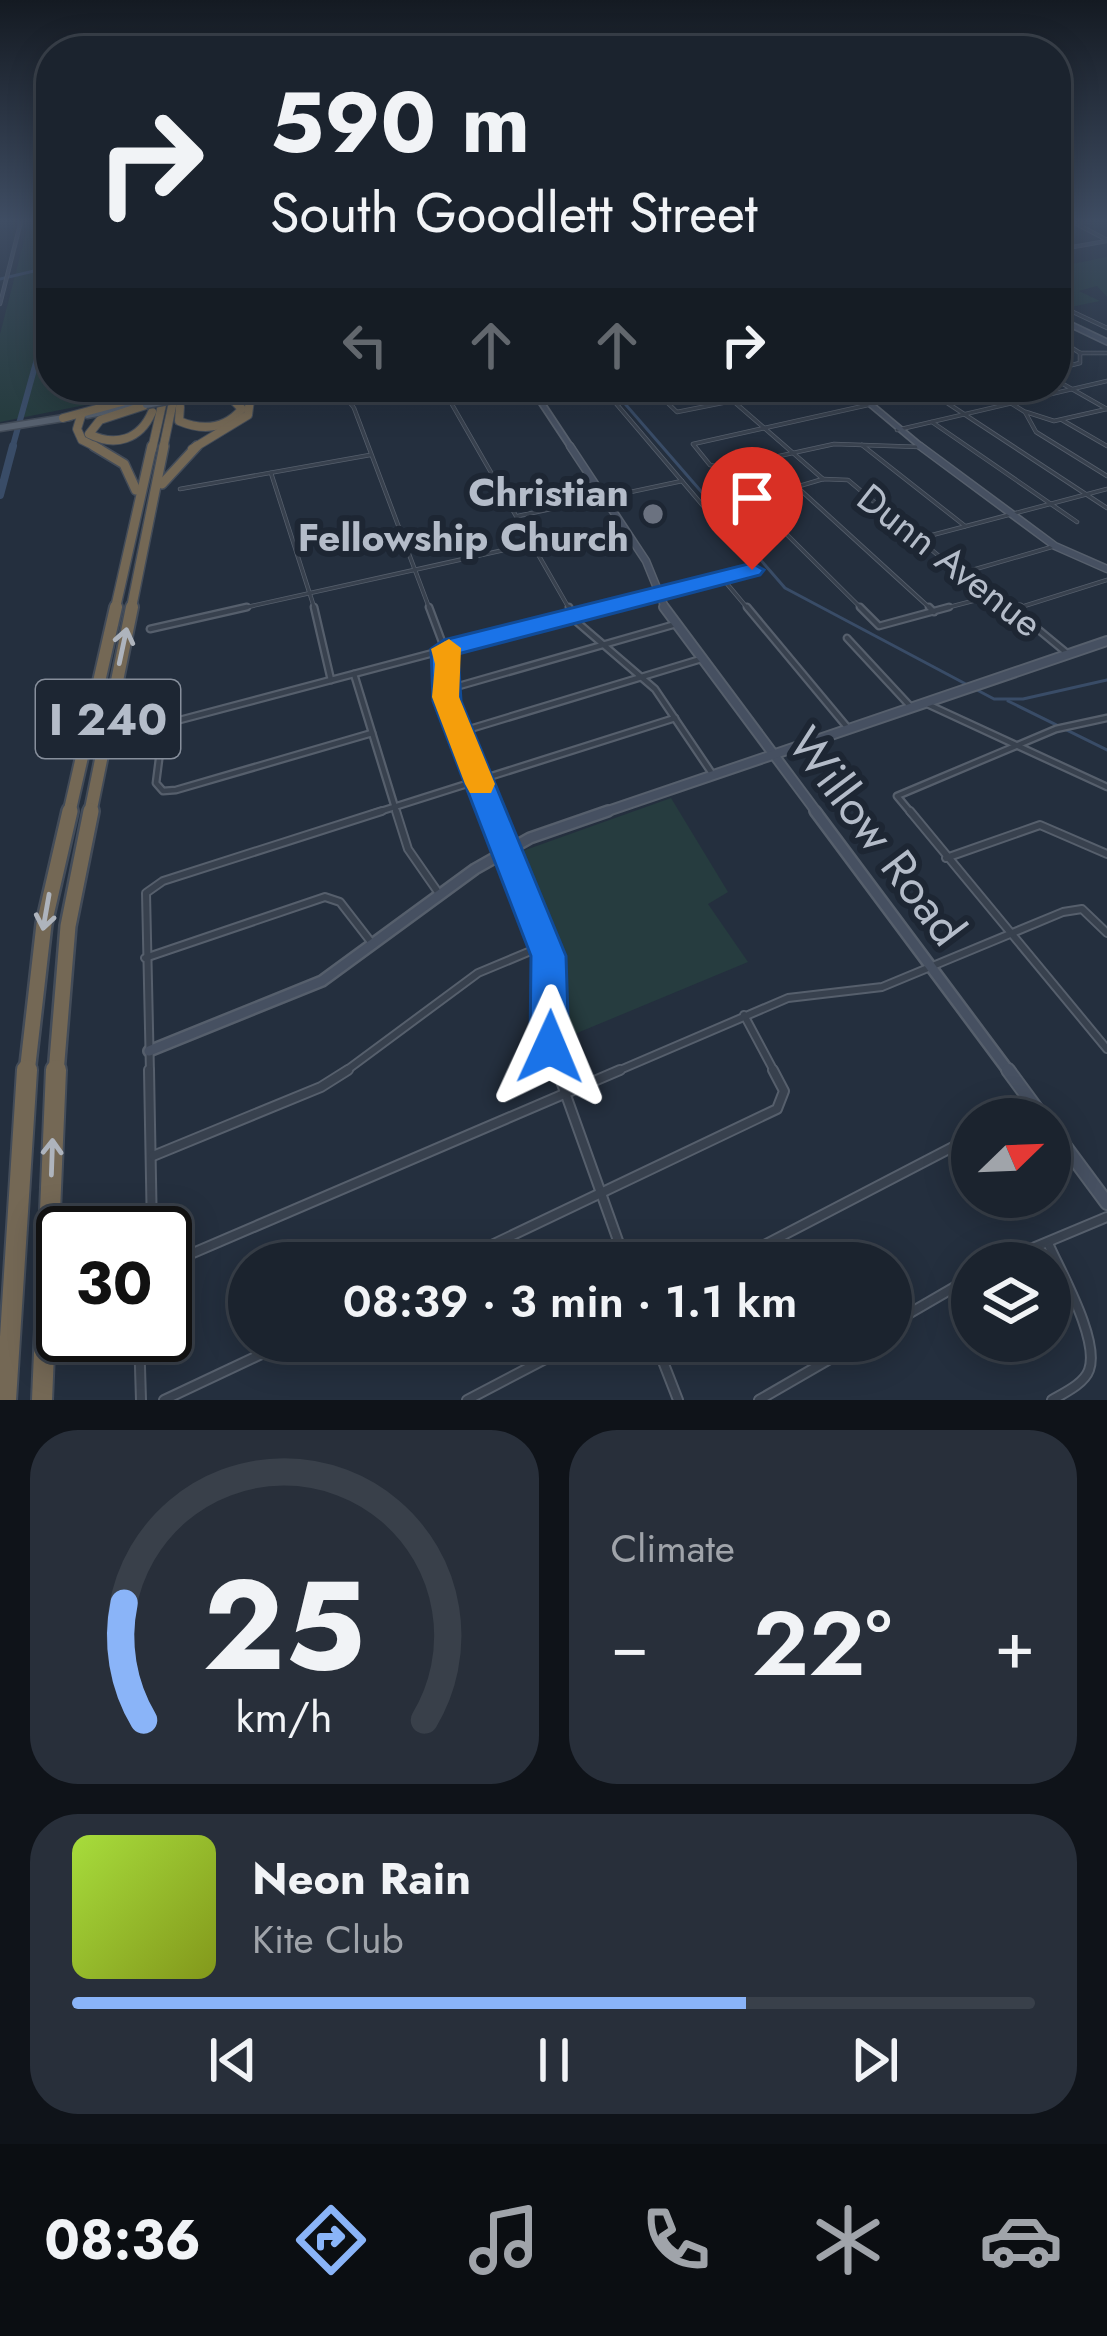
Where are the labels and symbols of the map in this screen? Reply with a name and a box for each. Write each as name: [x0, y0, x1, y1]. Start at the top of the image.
pin: [701, 447, 803, 570]
place label: Christian Fellowship Church: [298, 464, 629, 566]
street label: Dunn Avenue: [845, 470, 1054, 651]
marker: Christian Fellowship Church: [640, 501, 666, 527]
one-way arrow: [113, 628, 135, 667]
road number: I 240: [36, 680, 180, 758]
street label: Willow Road: [771, 712, 982, 960]
one-way arrow: [34, 892, 56, 931]
position arrow: [487, 984, 613, 1110]
north arrow: [951, 1098, 1071, 1218]
one-way arrow: [41, 1138, 64, 1177]
speed limit sign: 30: [36, 1206, 192, 1362]

